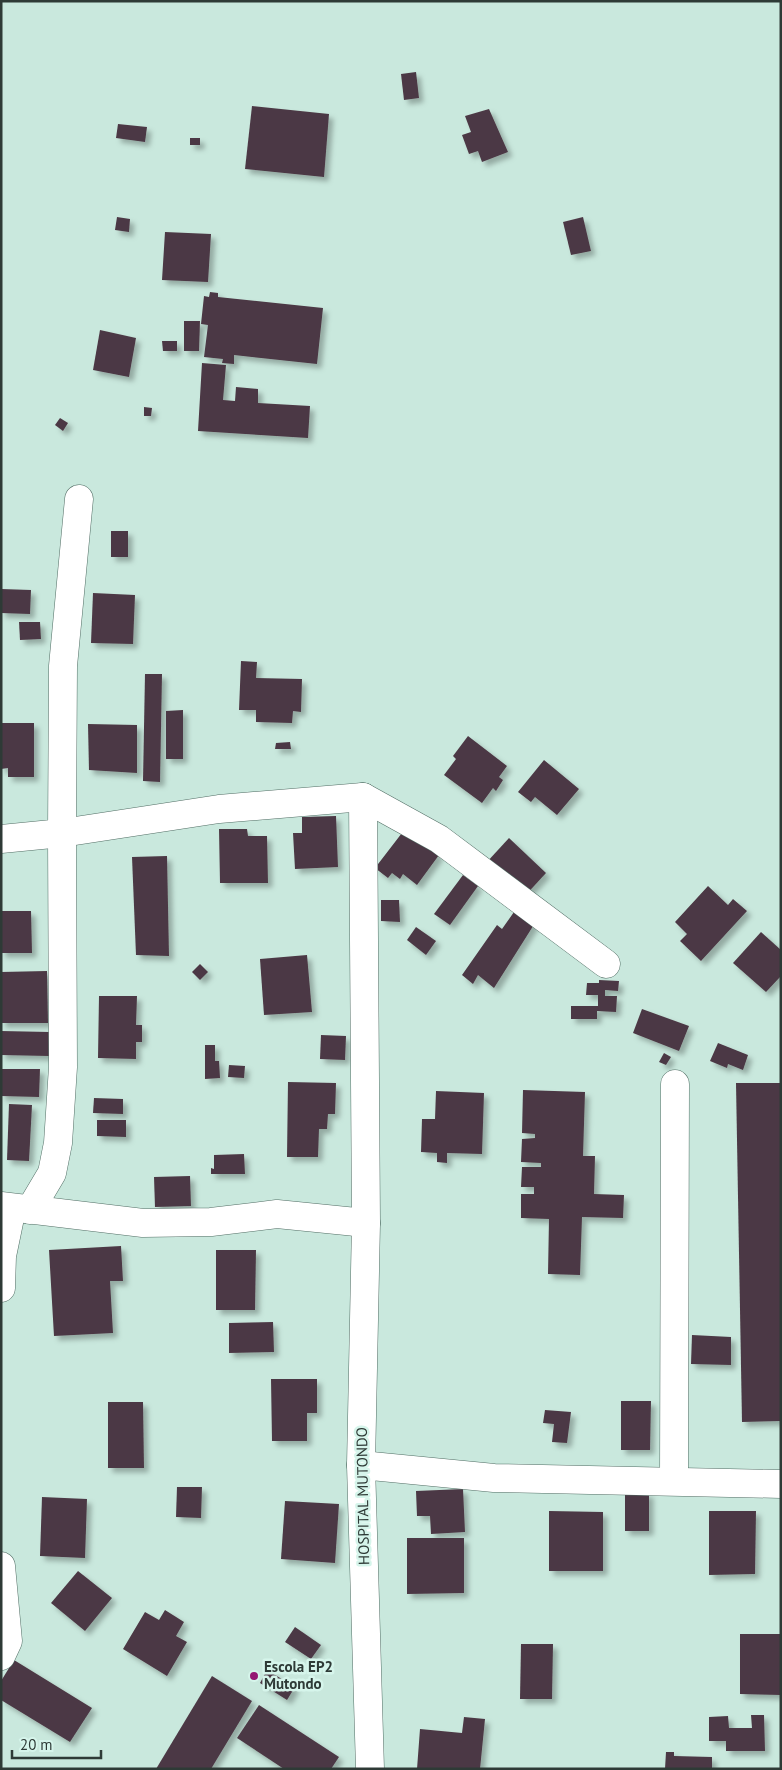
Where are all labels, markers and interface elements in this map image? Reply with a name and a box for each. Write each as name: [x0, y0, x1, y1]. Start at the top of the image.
street label: HOSPITAL MUTONDO: [352, 1427, 373, 1565]
place label: Escola EP2 Mutondo: [264, 1657, 333, 1693]
marker: Escola EP2 Mutondo: [248, 1670, 260, 1682]
scale bar: [12, 1728, 101, 1760]
text: 20 m: [20, 1735, 53, 1754]

